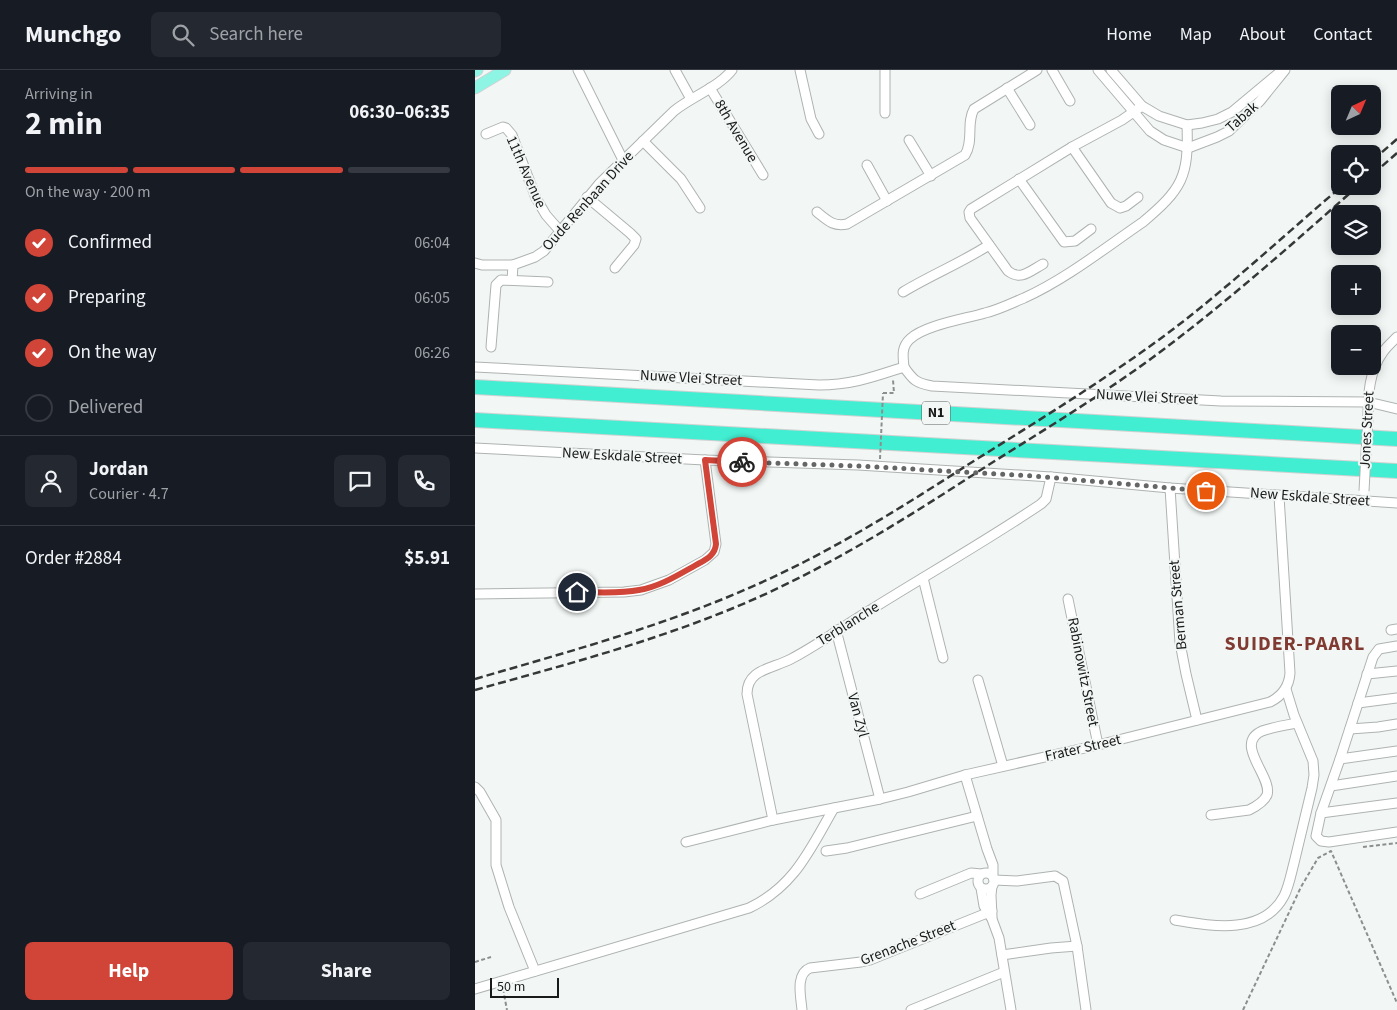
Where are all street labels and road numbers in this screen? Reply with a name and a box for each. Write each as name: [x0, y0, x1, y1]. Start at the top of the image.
street label: 8th Avenue: [709, 96, 763, 166]
street label: Tabak: [1221, 96, 1263, 137]
street label: 11th Avenue: [501, 132, 551, 212]
street label: Oude Renbaan Drive: [537, 146, 639, 256]
street label: Nuwe Vlei Street: [639, 365, 743, 391]
street label: Nuwe Vlei Street: [1095, 384, 1199, 410]
street label: Jones Street: [1354, 391, 1380, 469]
road number: N1: [922, 402, 950, 424]
street label: New Eskdale Street: [561, 442, 683, 470]
street label: New Eskdale Street: [1249, 482, 1371, 512]
street label: Berman Street: [1164, 559, 1192, 651]
street label: Terblanche: [813, 597, 883, 651]
street label: Rabinowitz Street: [1062, 616, 1104, 728]
street label: Van Zyl: [842, 691, 874, 740]
street label: Frater Street: [1043, 729, 1123, 767]
street label: Grenache Street: [857, 915, 959, 971]

